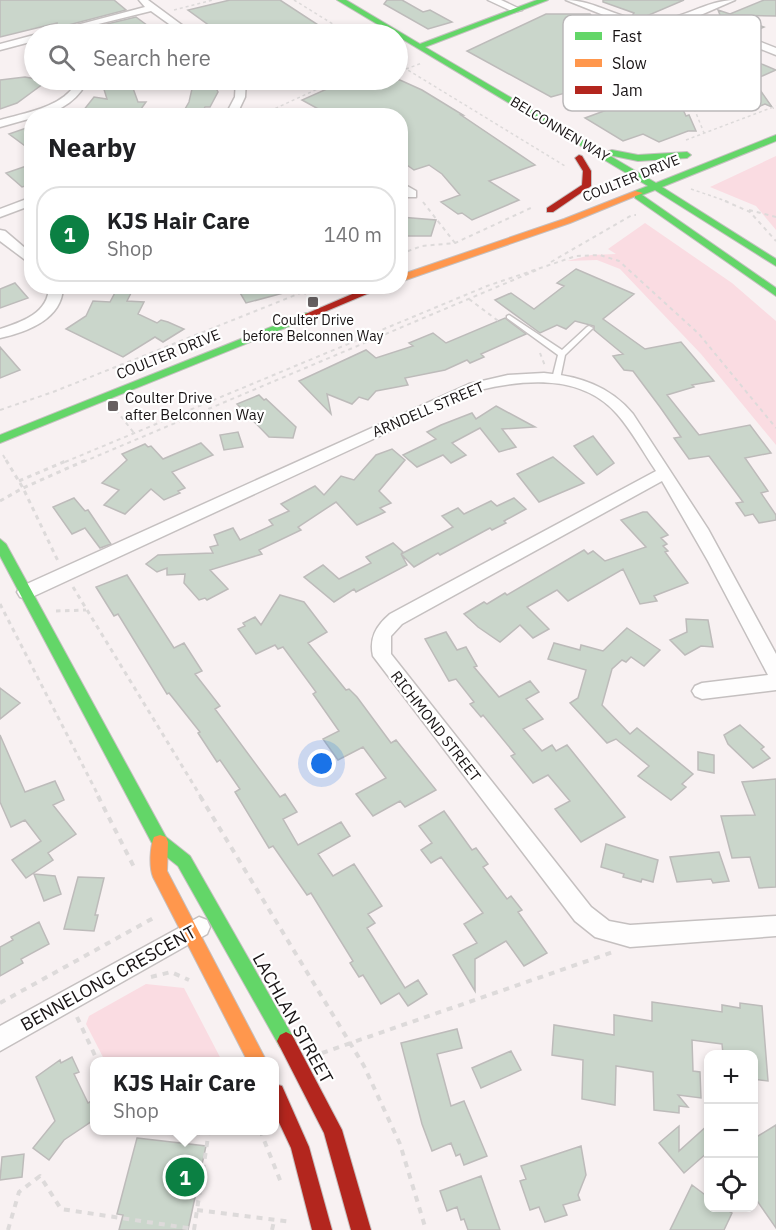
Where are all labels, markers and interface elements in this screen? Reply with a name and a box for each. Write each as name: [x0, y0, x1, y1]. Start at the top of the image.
legend: [563, 15, 761, 111]
search box: [24, 24, 408, 90]
text: Fast: [612, 26, 642, 46]
icon: search: [45, 41, 78, 74]
text: Search here: [93, 43, 211, 72]
text: Slow: [612, 53, 647, 73]
text: Jam: [612, 80, 643, 100]
street label: BELCONNEN WAY: [507, 92, 613, 166]
text: Nearby: [48, 130, 136, 164]
street label: COULTER DRIVE: [580, 150, 682, 206]
text: KJS Hair Care: [107, 206, 250, 235]
text: 1: [64, 221, 76, 248]
text: 140 m: [324, 221, 382, 248]
text: Shop: [107, 235, 153, 262]
marker: Coulter Drive before Belconnen Way: [306, 295, 320, 309]
place label: Coulter Drive before Belconnen Way: [242, 311, 384, 345]
street label: COULTER DRIVE: [113, 325, 223, 383]
street label: ARNDELL STREET: [369, 377, 487, 441]
place label: Coulter Drive after Belconnen Way: [125, 388, 265, 424]
marker: Coulter Drive after Belconnen Way: [106, 399, 120, 413]
street label: RICHMOND STREET: [387, 667, 485, 785]
your location: [307, 749, 336, 778]
street label: BENNELONG CRESCENT: [16, 920, 200, 1036]
street label: LACHLAN STREET: [248, 949, 338, 1087]
map controls: [704, 1050, 758, 1212]
button: +: [704, 1050, 758, 1104]
popup: [90, 1057, 279, 1135]
text: KJS Hair Care: [113, 1068, 256, 1097]
text: Shop: [113, 1097, 159, 1124]
button: −: [704, 1104, 758, 1158]
pin: 1: [166, 1154, 204, 1200]
button: locate: [704, 1158, 758, 1212]

